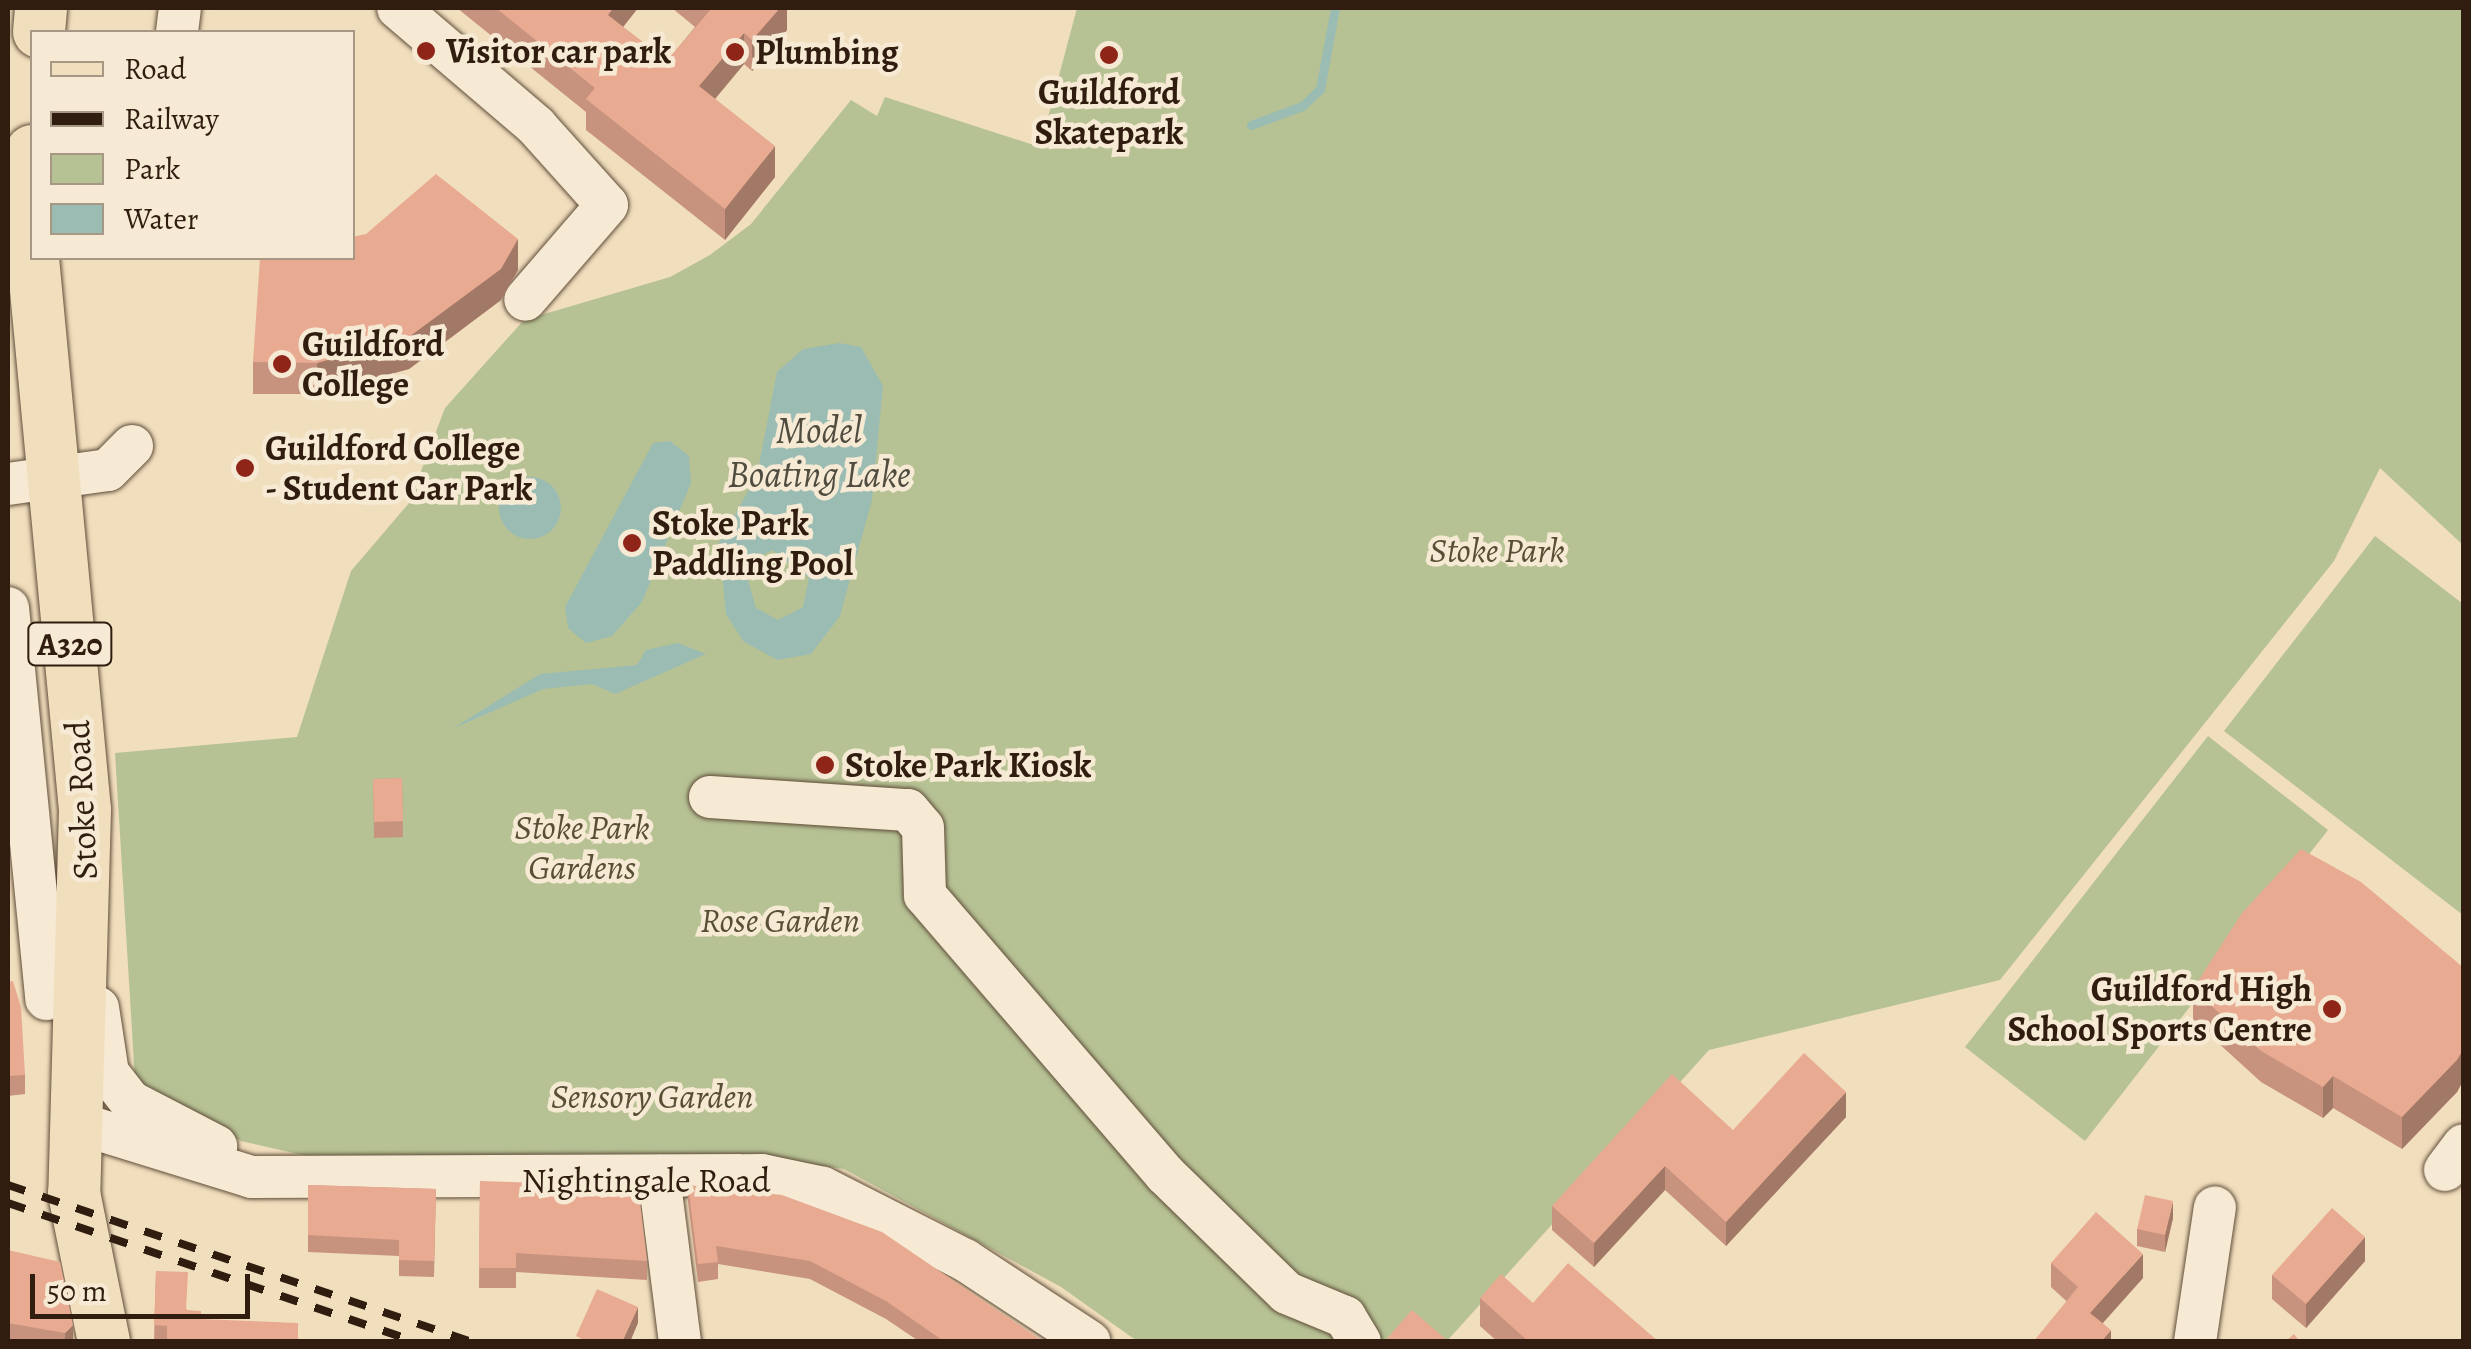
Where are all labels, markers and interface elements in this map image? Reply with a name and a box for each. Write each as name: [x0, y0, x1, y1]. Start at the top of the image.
legend: [30, 30, 355, 260]
place label: Visitor car park: [446, 30, 671, 72]
place label: Plumbing: [755, 31, 898, 73]
marker: Visitor car park: [415, 40, 437, 62]
marker: Plumbing: [724, 41, 746, 63]
marker: Guildford Skatepark: [1098, 44, 1120, 66]
text: Road: [124, 49, 186, 89]
place label: Guildford Skatepark: [1035, 71, 1183, 153]
text: Railway: [124, 99, 219, 139]
text: Park: [124, 149, 180, 189]
text: Water: [124, 199, 198, 239]
place label: Guildford College: [302, 323, 444, 405]
marker: Guildford College: [271, 353, 293, 375]
water label: Model Boating Lake: [727, 408, 911, 498]
place label: Guildford College - Student Car Park: [265, 427, 533, 509]
marker: Guildford College - Student Car Park: [234, 457, 256, 479]
place label: Stoke Park Paddling Pool: [652, 502, 853, 584]
park label: Stoke Park: [1429, 529, 1565, 571]
marker: Stoke Park Paddling Pool: [621, 532, 643, 554]
road number: A320: [25, 617, 115, 671]
street label: Stoke Road: [56, 719, 106, 881]
place label: Stoke Park Kiosk: [845, 744, 1091, 786]
marker: Stoke Park Kiosk: [814, 754, 836, 776]
park label: Stoke Park Gardens: [514, 806, 650, 888]
park label: Rose Garden: [700, 899, 860, 941]
place label: Guildford High School Sports Centre: [2008, 968, 2312, 1050]
marker: Guildford High School Sports Centre: [2321, 998, 2343, 1020]
park label: Sensory Garden: [551, 1075, 753, 1117]
street label: Nightingale Road: [522, 1159, 770, 1201]
scale bar: [35, 1254, 255, 1316]
text: 50 m: [47, 1271, 107, 1311]

